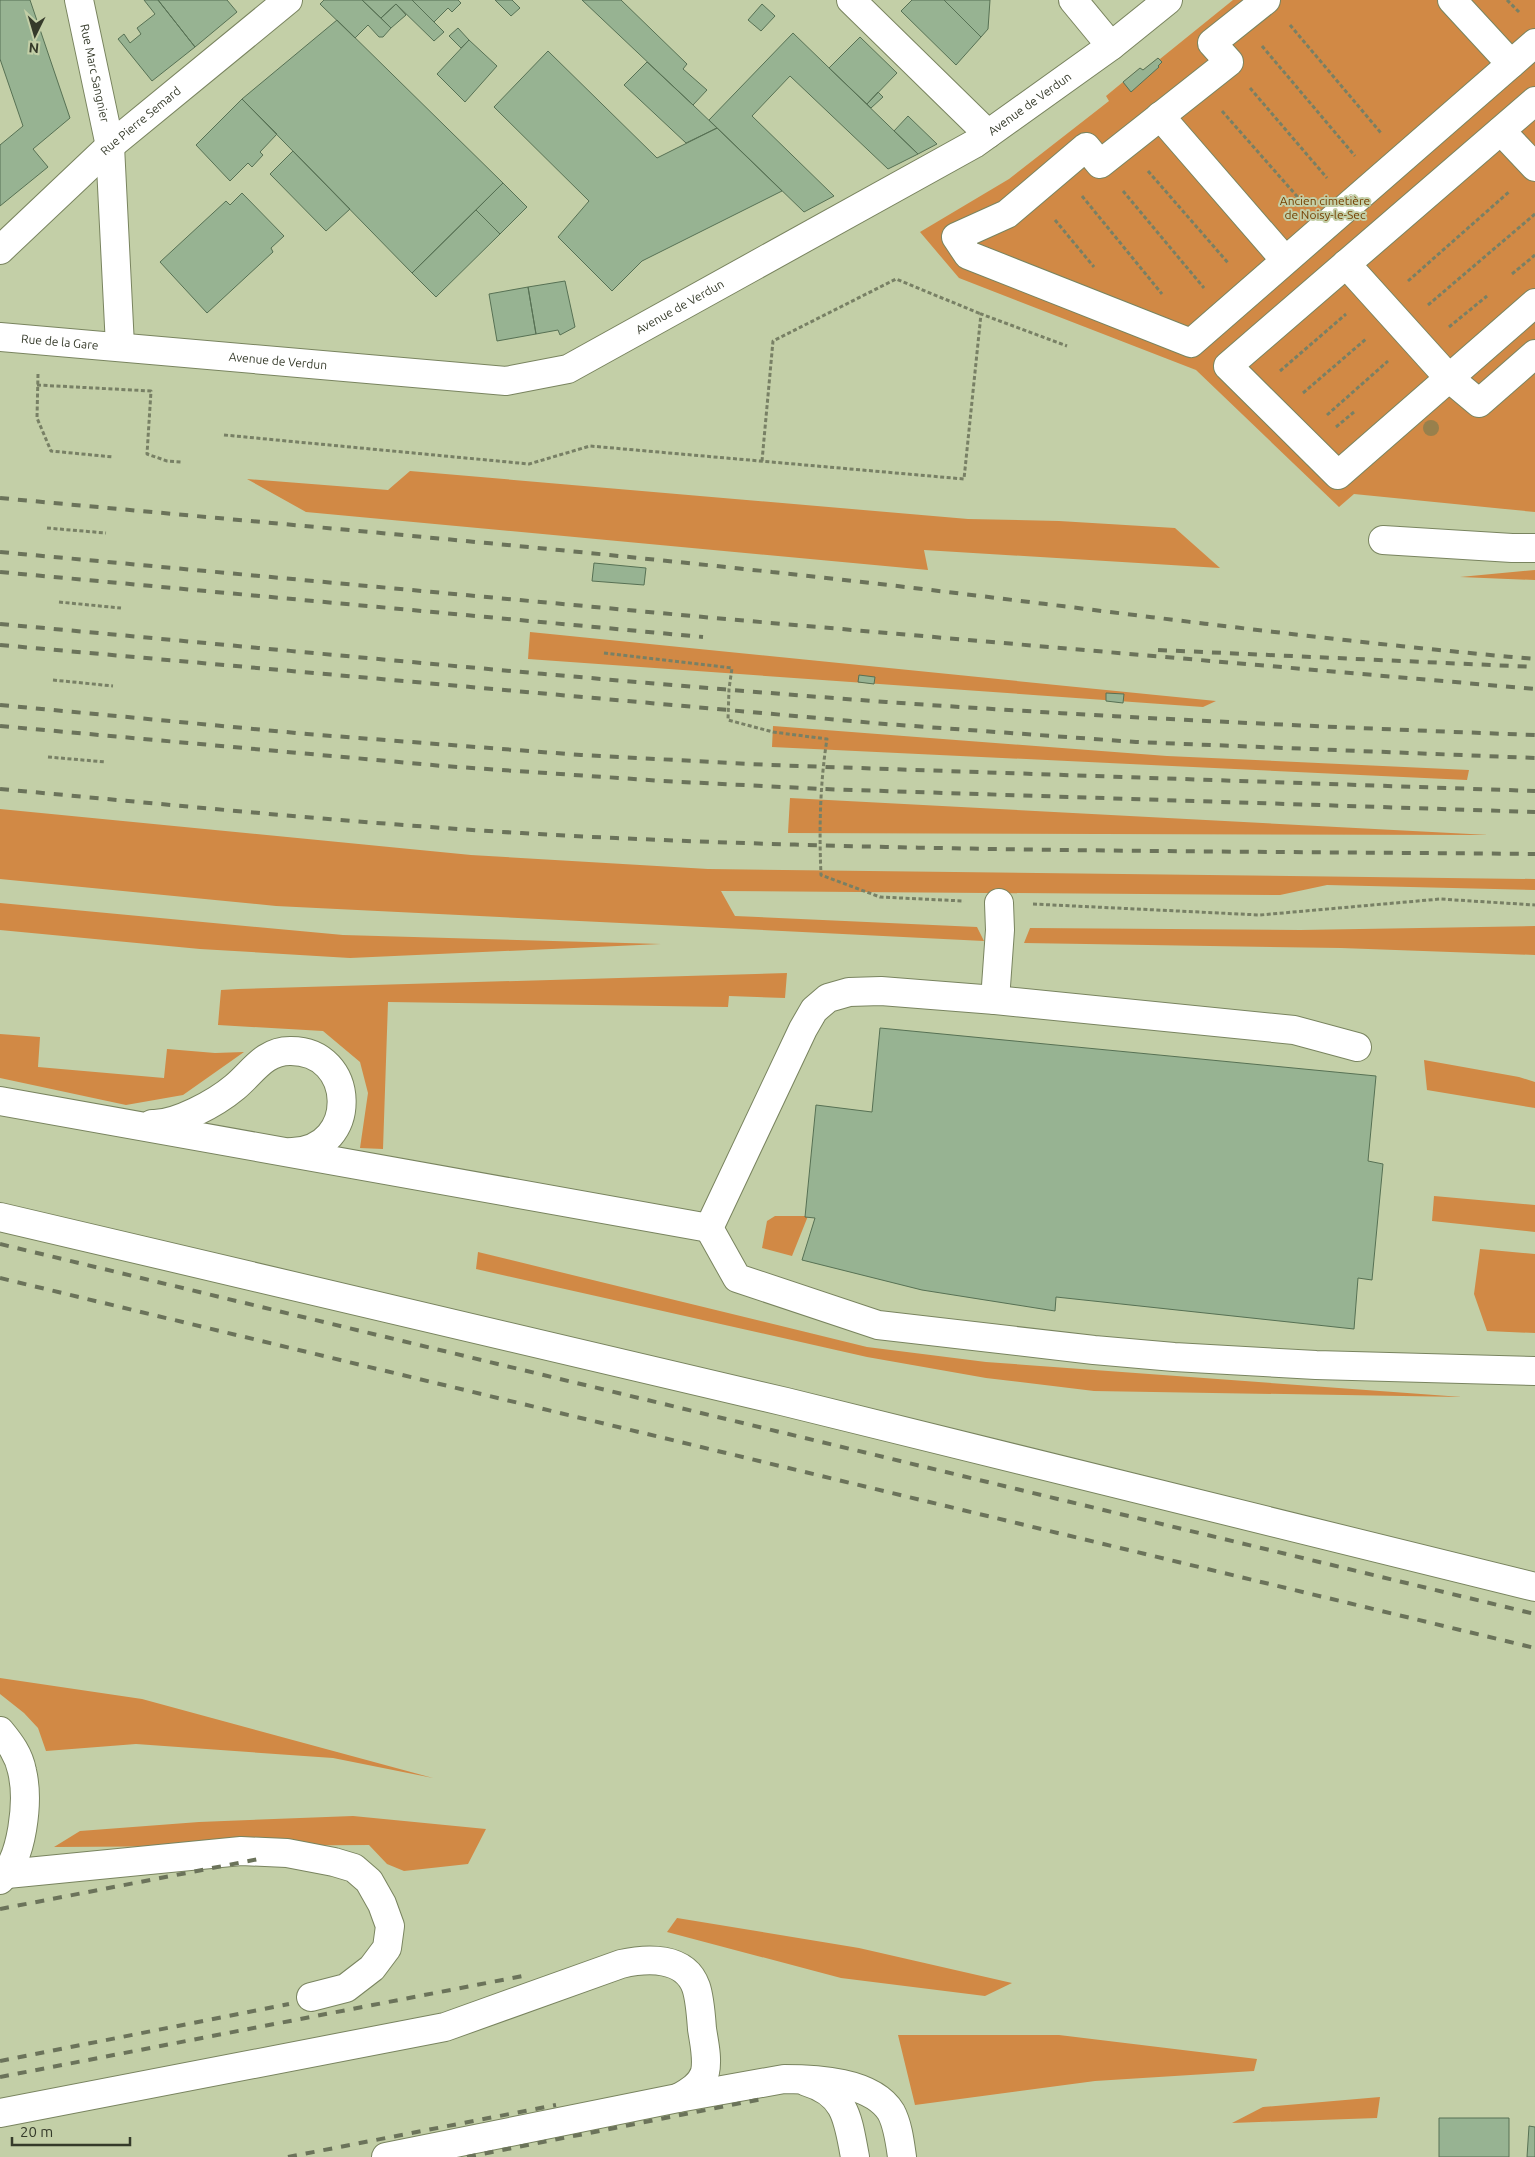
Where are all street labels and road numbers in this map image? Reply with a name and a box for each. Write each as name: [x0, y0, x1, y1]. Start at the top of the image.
street label: Rue Marc Sangnier: [78, 23, 112, 124]
street label: Avenue de Verdun: [986, 70, 1074, 138]
street label: Rue Pierre Semard: [98, 84, 183, 157]
street label: Avenue de Verdun: [633, 277, 726, 336]
street label: Rue de la Gare: [21, 332, 99, 352]
street label: Avenue de Verdun: [228, 350, 328, 371]

